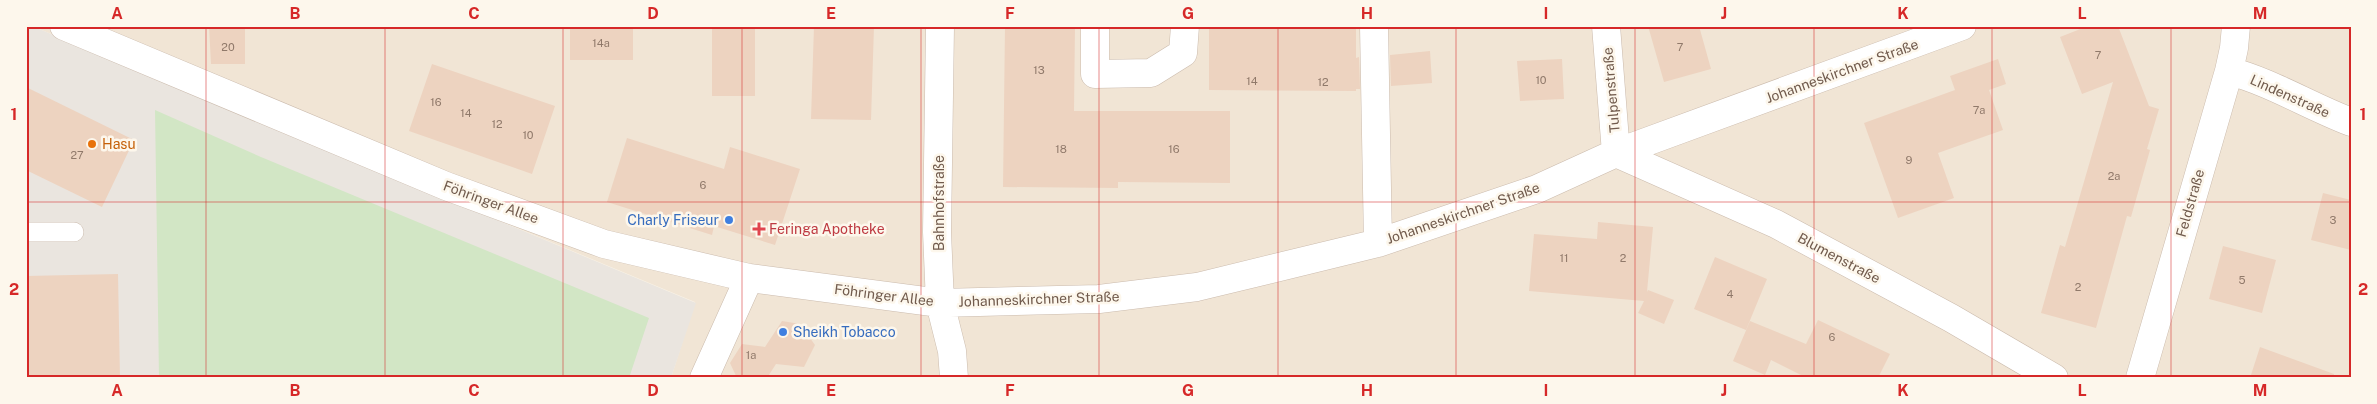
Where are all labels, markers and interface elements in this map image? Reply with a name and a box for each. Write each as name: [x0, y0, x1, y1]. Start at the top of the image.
text: A: [111, 4, 123, 23]
text: B: [290, 4, 301, 23]
text: C: [468, 4, 480, 23]
text: D: [647, 4, 659, 23]
text: E: [826, 4, 836, 23]
text: F: [1005, 4, 1015, 23]
text: G: [1182, 4, 1194, 23]
text: H: [1361, 4, 1373, 23]
text: I: [1544, 4, 1548, 23]
text: J: [1721, 4, 1727, 23]
text: K: [1897, 4, 1909, 23]
text: L: [2077, 4, 2087, 23]
text: M: [2253, 4, 2267, 23]
street label: Johanneskirchner Straße: [1764, 36, 1921, 106]
house number: 14a: [592, 37, 610, 49]
house number: 20: [221, 41, 235, 53]
house number: 7: [1677, 41, 1684, 53]
street label: Tulpenstraße: [1599, 47, 1623, 133]
house number: 7: [2095, 49, 2102, 61]
house number: 13: [1033, 64, 1045, 76]
street label: Lindenstraße: [2248, 71, 2332, 121]
house number: 10: [1535, 74, 1547, 86]
house number: 14: [1246, 75, 1258, 87]
house number: 12: [1317, 76, 1329, 88]
house number: 16: [430, 96, 442, 108]
house number: 7a: [1973, 104, 1985, 116]
text: 1: [11, 105, 17, 124]
text: 1: [2360, 105, 2366, 124]
house number: 14: [460, 107, 472, 119]
house number: 12: [491, 118, 503, 130]
house number: 10: [522, 129, 534, 141]
place label: Hasu: [102, 136, 136, 152]
marker: Hasu: [86, 138, 98, 150]
house number: 18: [1055, 143, 1067, 155]
house number: 16: [1168, 143, 1180, 155]
house number: 27: [70, 149, 84, 161]
house number: 9: [1906, 154, 1913, 166]
street label: Bahnhofstraße: [931, 155, 947, 251]
street label: Feldstraße: [2173, 167, 2207, 239]
house number: 2a: [2108, 170, 2120, 182]
street label: Föhringer Allee: [441, 177, 541, 227]
house number: 6: [700, 179, 707, 191]
street label: Johanneskirchner Straße: [1384, 179, 1542, 247]
place label: Charly Friseur: [627, 212, 719, 228]
marker: Charly Friseur: [723, 214, 735, 226]
house number: 3: [2330, 214, 2337, 226]
place label: Feringa Apotheke: [769, 221, 885, 237]
marker: Feringa Apotheke: [753, 223, 765, 235]
street label: Blumenstraße: [1795, 230, 1883, 286]
house number: 11: [1560, 252, 1568, 264]
house number: 2: [1620, 252, 1627, 264]
house number: 5: [2238, 274, 2246, 286]
text: 2: [9, 280, 19, 299]
text: 2: [2358, 280, 2368, 299]
street label: Föhringer Allee: [833, 281, 935, 309]
house number: 2: [2075, 281, 2082, 293]
street label: Johanneskirchner Straße: [958, 288, 1120, 310]
house number: 4: [1727, 288, 1734, 300]
place label: Sheikh Tobacco: [793, 324, 896, 340]
marker: Sheikh Tobacco: [777, 326, 789, 338]
house number: 6: [1829, 331, 1836, 343]
house number: 1a: [746, 349, 756, 361]
text: A: [111, 381, 123, 400]
text: B: [290, 381, 301, 400]
text: C: [468, 381, 480, 400]
text: D: [647, 381, 659, 400]
text: E: [826, 381, 836, 400]
text: F: [1005, 381, 1015, 400]
text: G: [1182, 381, 1194, 400]
text: H: [1361, 381, 1373, 400]
text: I: [1544, 381, 1548, 400]
text: J: [1721, 381, 1727, 400]
text: K: [1897, 381, 1909, 400]
text: L: [2077, 381, 2087, 400]
text: M: [2253, 381, 2267, 400]

